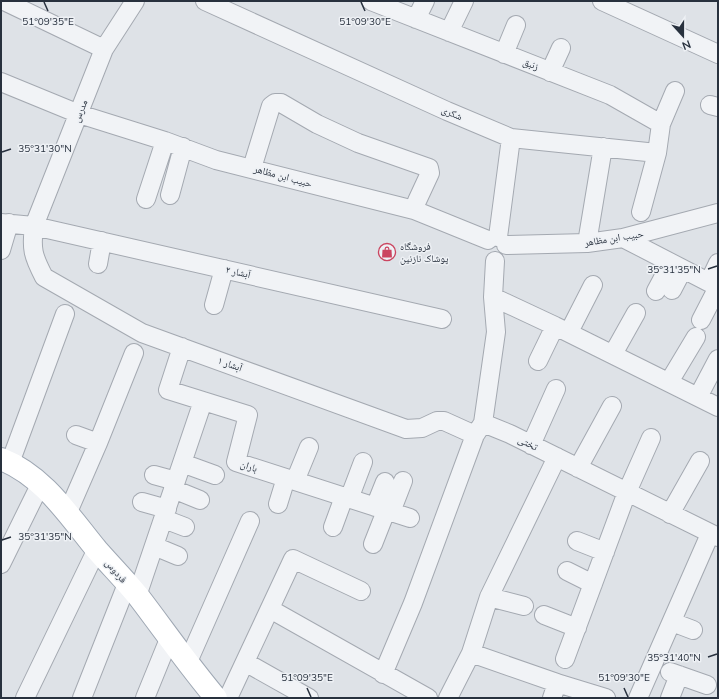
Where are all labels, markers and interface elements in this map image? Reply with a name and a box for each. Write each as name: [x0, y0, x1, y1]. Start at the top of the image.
text: 51°09'35"E: [22, 15, 74, 28]
text: 51°09'30"E: [339, 15, 391, 28]
north arrow: [663, 16, 703, 56]
text: N: [680, 37, 693, 53]
street label: زنبق: [521, 55, 541, 73]
street label: مدرس: [70, 97, 91, 124]
street label: شکری: [440, 103, 465, 123]
text: 35°31'30"N: [18, 142, 72, 155]
street label: حبیب ابن مظاهر: [251, 162, 314, 190]
street label: حبیب ابن مظاهر: [582, 227, 645, 249]
place label: فروشگاه پوشاک نازنین: [400, 240, 448, 265]
shop icon: فروشگاه پوشاک نازنین: [377, 242, 397, 262]
street label: آبشار ۲: [224, 263, 252, 281]
text: 35°31'35"N: [647, 263, 701, 276]
street label: آبشار ۱: [216, 354, 245, 375]
street label: تختی: [516, 433, 540, 453]
street label: باران: [239, 457, 260, 475]
text: 35°31'35"N: [18, 530, 72, 543]
street label: فردوس: [102, 556, 130, 586]
text: 35°31'40"N: [647, 651, 701, 664]
text: 51°09'35"E: [281, 671, 333, 684]
text: 51°09'30"E: [598, 671, 650, 684]

